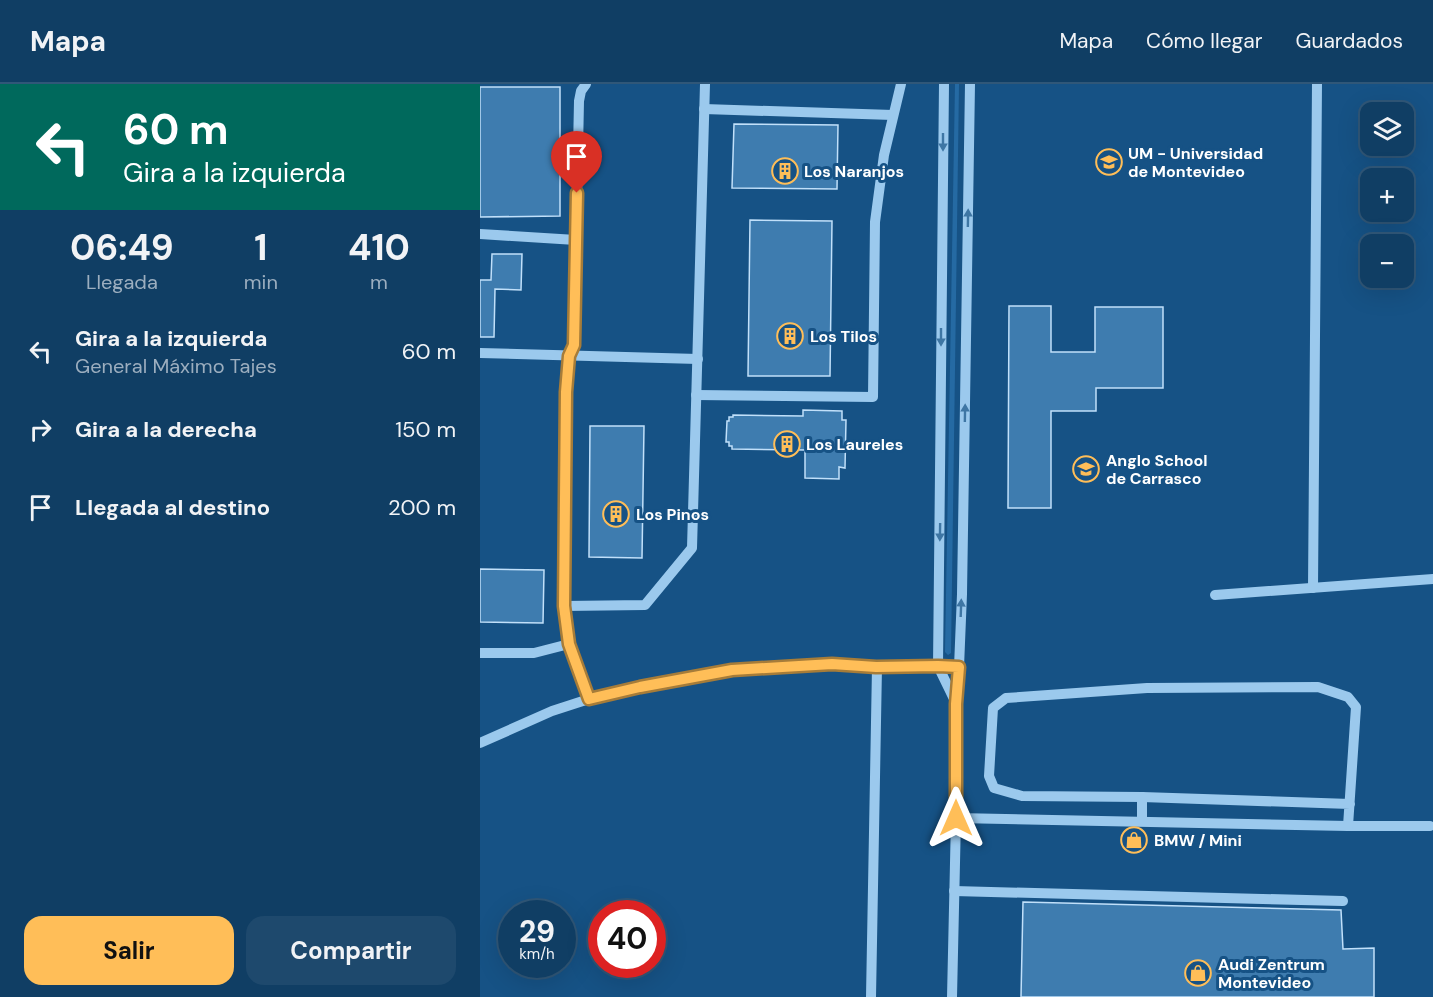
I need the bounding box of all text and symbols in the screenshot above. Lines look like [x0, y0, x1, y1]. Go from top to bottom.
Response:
text: Mapa [30, 23, 106, 60]
text: Mapa [1059, 27, 1113, 55]
text: Cómo llegar [1146, 27, 1263, 55]
text: Guardados [1296, 27, 1403, 55]
text: 60 m [123, 102, 229, 157]
map controls [1360, 102, 1414, 288]
button: layers [1360, 102, 1414, 156]
icon: left [24, 108, 102, 186]
pin [551, 131, 602, 193]
one-way arrow [938, 133, 948, 152]
icon: arrive [560, 140, 593, 173]
place label: UM - Universidad de Montevideo [1128, 143, 1263, 182]
school or university icon: UM - Universidad de Montevideo [1094, 147, 1124, 177]
text: Gira a la izquierda [123, 155, 346, 190]
building icon: Los Naranjos [770, 156, 800, 186]
place label: Los Naranjos [804, 161, 904, 182]
button: + [1360, 168, 1414, 222]
one-way arrow [963, 209, 973, 228]
text: 06:49 [70, 224, 174, 271]
text: 1 [254, 224, 267, 271]
text: 410 [348, 224, 410, 271]
button: − [1360, 234, 1414, 288]
text: Llegada [86, 269, 158, 295]
text: min [244, 269, 278, 295]
text: m [370, 269, 388, 295]
building icon: Los Tilos [775, 321, 805, 351]
text: Gira a la izquierda [75, 324, 267, 353]
place label: Los Tilos [810, 326, 877, 347]
one-way arrow [937, 328, 946, 347]
icon: left [24, 335, 57, 368]
text: 60 m [402, 337, 456, 366]
text: General Máximo Tajes [75, 353, 277, 379]
one-way arrow [960, 404, 970, 423]
icon: right [24, 413, 57, 446]
text: Gira a la derecha [75, 415, 257, 444]
text: 150 m [395, 415, 456, 444]
building icon: Los Laureles [772, 429, 802, 459]
place label: Los Laureles [806, 434, 903, 455]
place label: Anglo School de Carrasco [1106, 450, 1208, 489]
school or university icon: Anglo School de Carrasco [1071, 454, 1101, 484]
icon: arrive [24, 491, 57, 524]
text: Llegada al destino [75, 493, 270, 522]
text: 200 m [388, 493, 456, 522]
building icon: Los Pinos [601, 499, 631, 529]
place label: Los Pinos [636, 504, 709, 525]
one-way arrow [935, 523, 945, 542]
one-way arrow [957, 599, 966, 618]
position arrow [924, 786, 988, 850]
shop icon: BMW / Mini [1119, 825, 1149, 855]
place label: BMW / Mini [1154, 830, 1242, 851]
speed limit sign: 40 [588, 900, 666, 978]
text: 29 [519, 912, 555, 951]
button: Salir [24, 916, 234, 985]
button: Compartir [246, 916, 456, 985]
text: km/h [519, 944, 555, 964]
place label: Audi Zentrum Montevideo [1218, 954, 1325, 993]
shop icon: Audi Zentrum Montevideo [1183, 958, 1213, 988]

